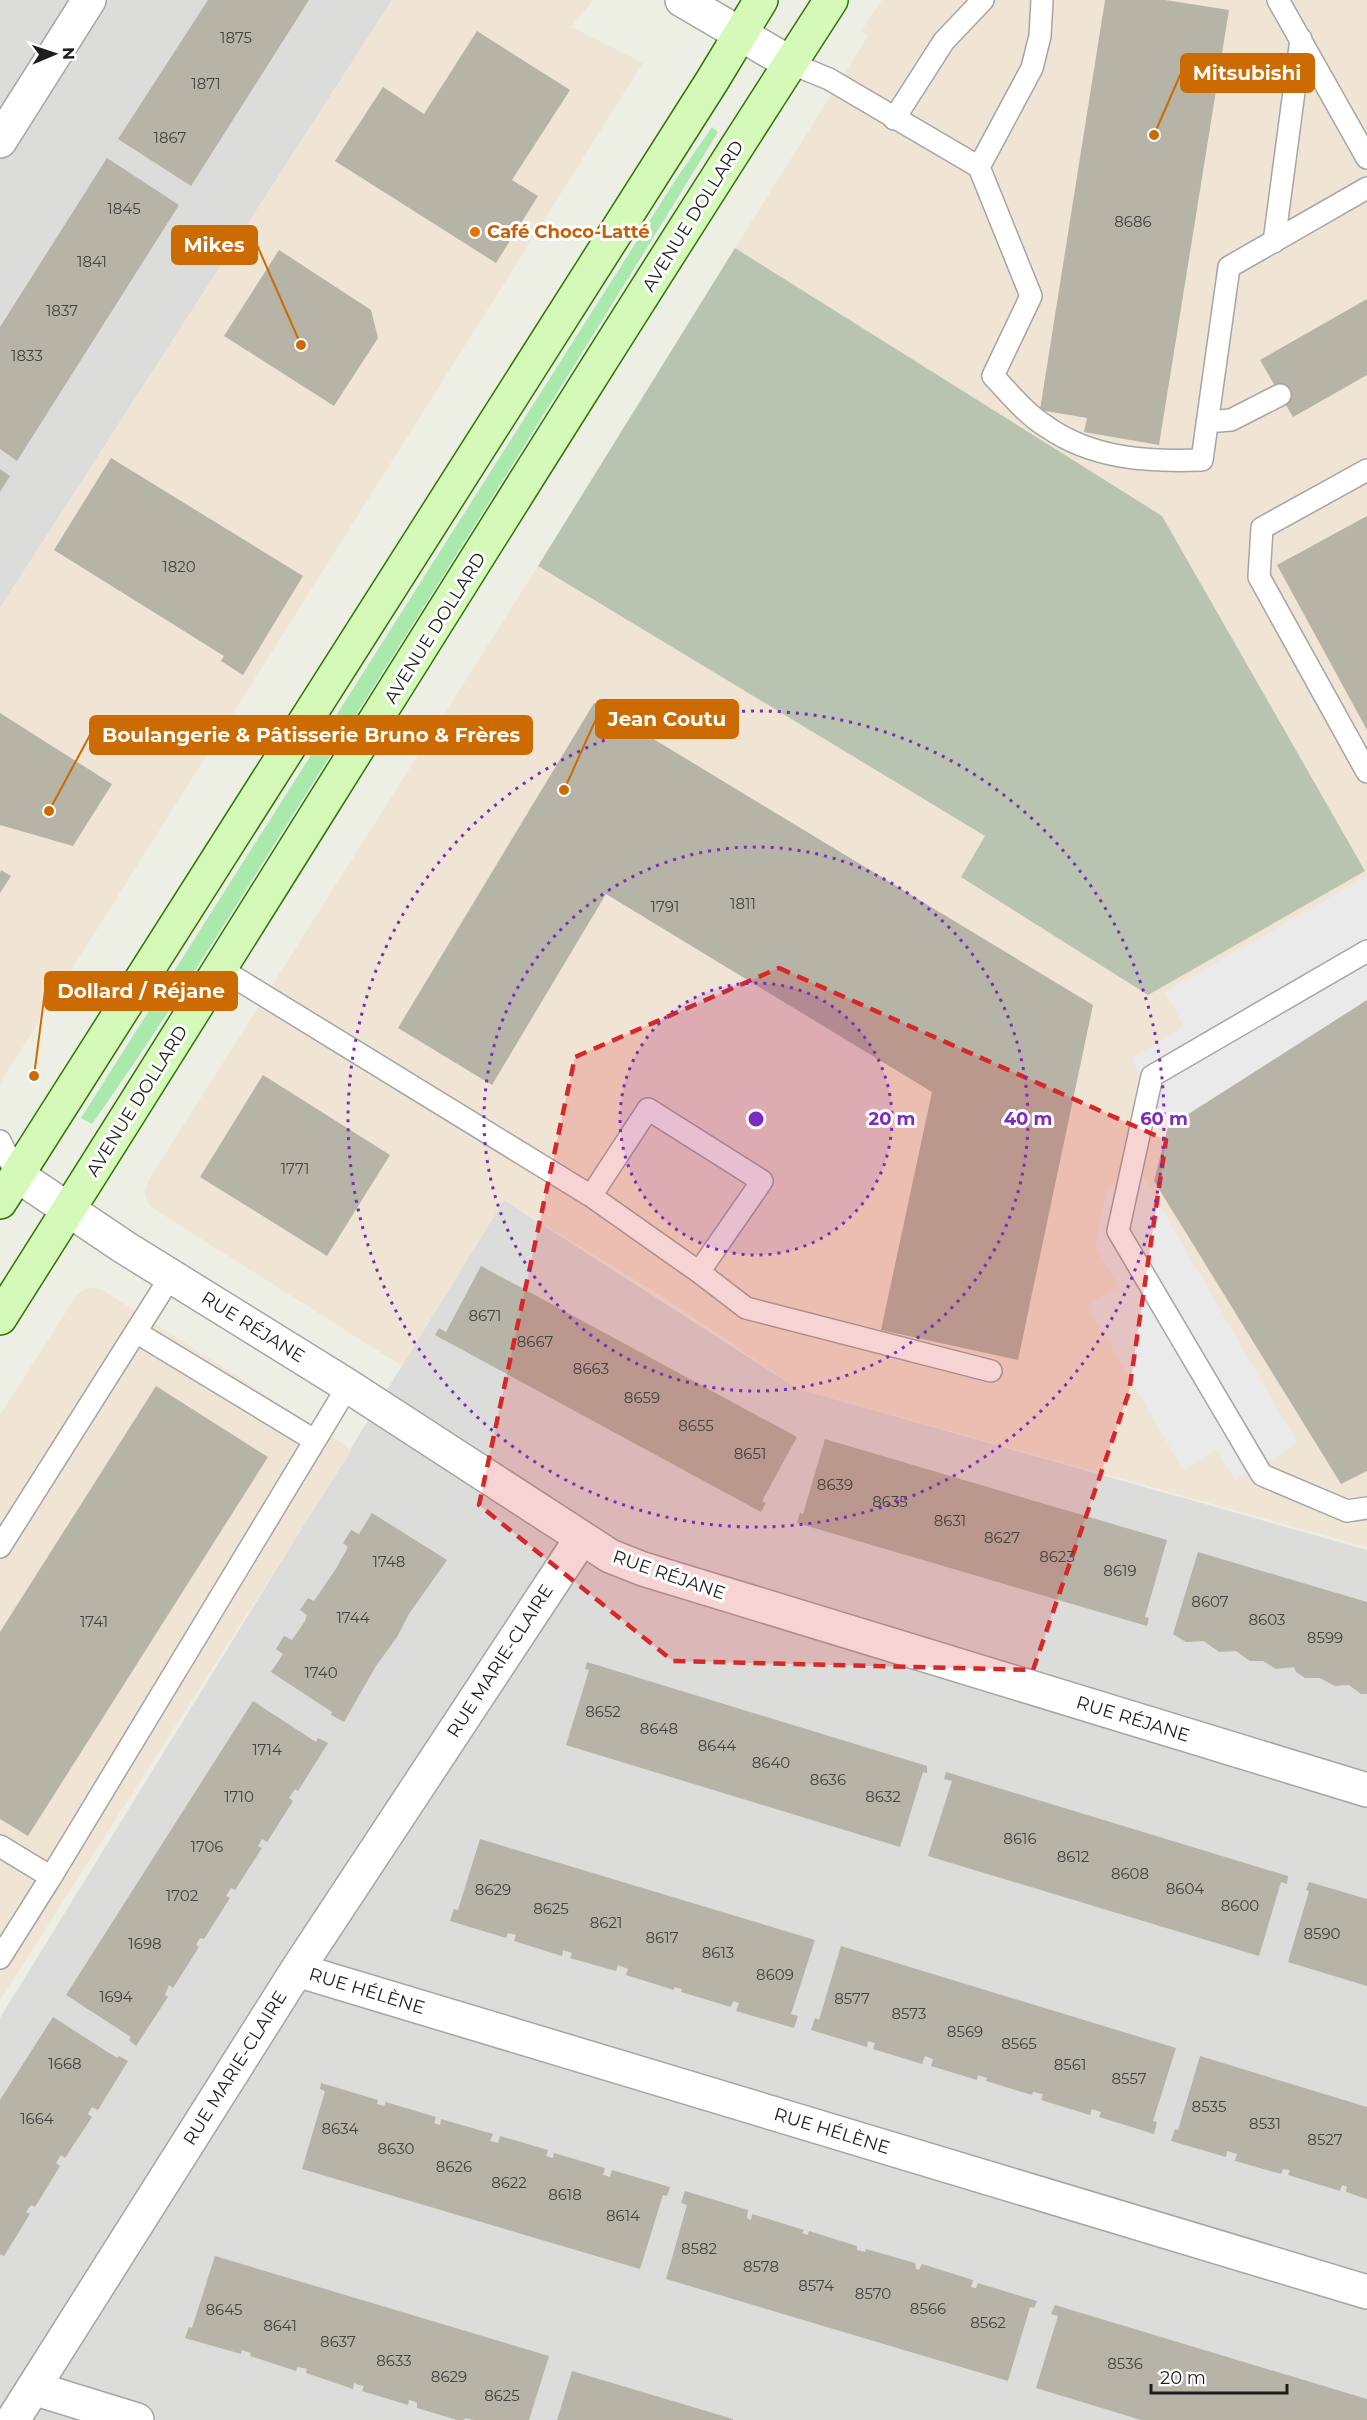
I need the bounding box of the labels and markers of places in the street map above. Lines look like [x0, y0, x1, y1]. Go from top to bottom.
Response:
callout: Mitsubishi [1181, 54, 1314, 92]
place label: Café Choco-Latté [487, 221, 650, 243]
marker: Café Choco-Latté [468, 225, 482, 239]
callout: Mikes [172, 226, 257, 264]
callout: Jean Coutu [596, 700, 738, 738]
callout: Boulangerie & Pâtisserie Bruno & Frères [90, 716, 532, 754]
callout: Dollard / Réjane [45, 972, 237, 1010]
centre of rings [746, 1109, 766, 1129]

